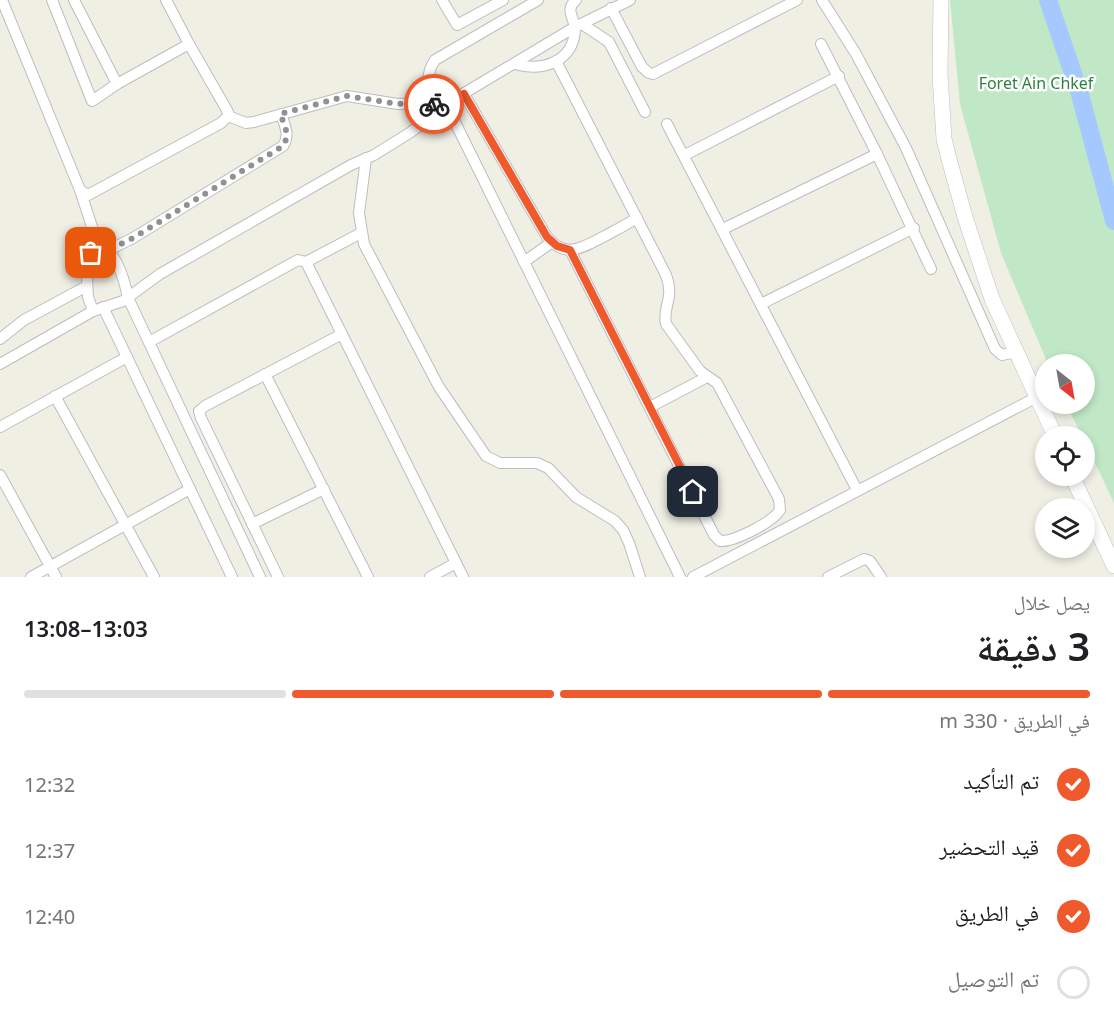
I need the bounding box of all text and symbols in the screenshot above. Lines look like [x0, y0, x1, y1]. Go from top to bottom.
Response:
park label: Foret Ain Chkef [979, 72, 1095, 94]
courier [404, 74, 464, 134]
icon: bike [418, 88, 451, 121]
pin [65, 227, 116, 278]
icon: bag [74, 236, 107, 269]
north arrow [1035, 354, 1095, 414]
map controls [1035, 354, 1095, 558]
button: locate [1035, 426, 1095, 486]
pin [667, 466, 718, 517]
icon: home [676, 475, 709, 508]
button: layers [1035, 498, 1095, 558]
text: يصل خلال [1014, 589, 1090, 616]
text: 13:03–13:08 [24, 613, 148, 643]
text: 3 دقيقة [977, 619, 1090, 672]
text: في الطريق · 330 m [939, 707, 1090, 734]
text: تم التأكيد [963, 765, 1039, 795]
icon: check [1057, 768, 1090, 801]
text: 12:32 [24, 771, 75, 798]
text: قيد التحضير [939, 831, 1039, 861]
icon: check [1057, 834, 1090, 867]
text: 12:37 [24, 837, 75, 864]
text: في الطريق [955, 897, 1039, 927]
icon: check [1057, 900, 1090, 933]
text: 12:40 [24, 903, 75, 930]
text: تم التوصيل [948, 963, 1039, 993]

